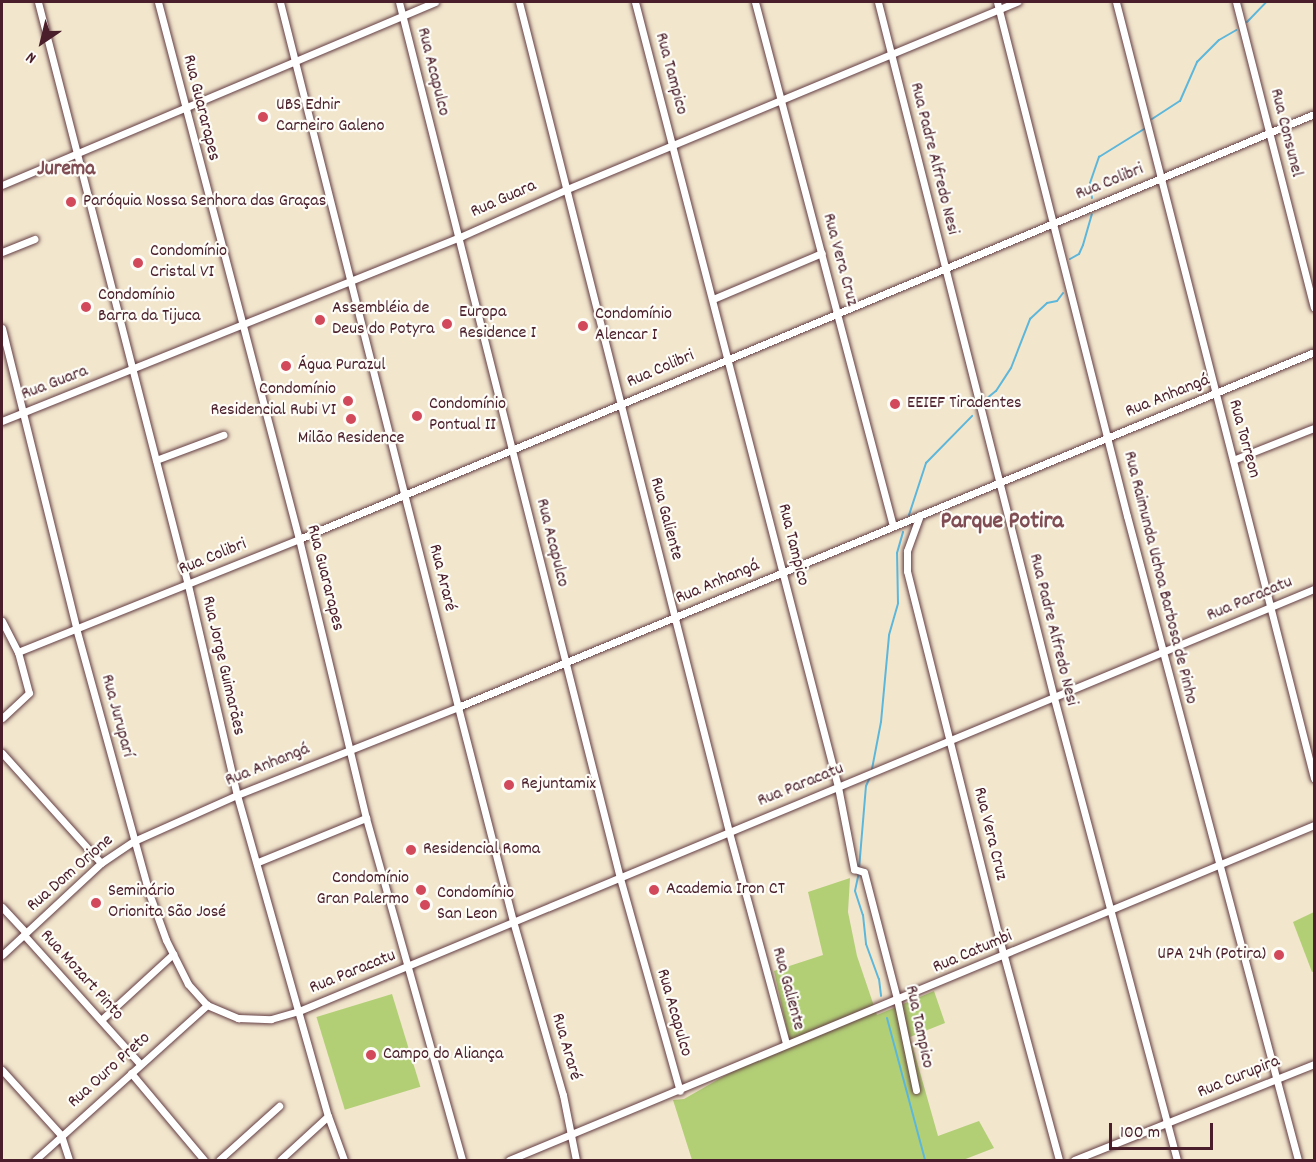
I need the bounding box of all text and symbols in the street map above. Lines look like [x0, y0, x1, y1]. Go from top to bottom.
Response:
north arrow [12, 12, 72, 72]
street label: Rua Acapulco [411, 26, 453, 118]
street label: Rua Tampico [649, 31, 691, 117]
text: N [22, 45, 41, 69]
street label: Rua Guararapes [176, 53, 224, 163]
street label: Rua Padre Alfredo Nesi [904, 81, 962, 237]
street label: Rua Consunel [1264, 87, 1306, 179]
place label: UBS Ednir Carneiro Galeno [276, 96, 384, 138]
marker: UBS Ednir Carneiro Galeno [254, 108, 272, 126]
district label: Jurema [37, 157, 95, 183]
street label: Rua Colibri [1073, 160, 1147, 206]
street label: Rua Guara [468, 176, 540, 224]
place label: Paróquia Nossa Senhora das Graças [83, 191, 326, 213]
marker: Paróquia Nossa Senhora das Graças [64, 195, 78, 209]
street label: Rua Vera Cruz [816, 211, 862, 309]
place label: Condomínio Cristal VI [150, 242, 227, 284]
marker: Condomínio Cristal VI [131, 256, 145, 270]
place label: Condomínio Barra da Tijuca [98, 286, 201, 328]
place label: Assembléia de Deus do Potyra [332, 299, 434, 342]
marker: Condomínio Barra da Tijuca [79, 300, 93, 314]
place label: Europa Residence I [459, 303, 536, 346]
place label: Condomínio Alencar I [595, 305, 672, 348]
marker: Assembléia de Deus do Potyra [313, 313, 327, 327]
marker: Europa Residence I [440, 317, 454, 331]
marker: Condomínio Alencar I [576, 319, 590, 333]
street label: Rua Colibri [624, 346, 698, 394]
place label: Água Purazul [298, 355, 385, 377]
marker: Água Purazul [279, 359, 293, 373]
street label: Rua Guara [19, 361, 91, 407]
street label: Rua Anhangá [1123, 370, 1213, 424]
place label: Condomínio Residencial Rubi VI [210, 380, 336, 422]
place label: EEIEF Tiradentes [907, 393, 1022, 415]
marker: Condomínio Residencial Rubi VI [341, 394, 355, 408]
place label: Condomínio Pontual II [429, 395, 506, 438]
marker: EEIEF Tiradentes [888, 397, 902, 411]
street label: Rua Torreon [1222, 397, 1264, 481]
marker: Condomínio Pontual II [410, 409, 424, 423]
marker: Milão Residence [344, 412, 358, 426]
place label: Milão Residence [298, 428, 404, 450]
street label: Rua Raimunda Uchoa Barbosa de Pinho [1117, 449, 1201, 707]
street label: Rua Galiente [644, 475, 686, 563]
street label: Rua Acapulco [530, 497, 572, 589]
street label: Rua Tampico [771, 502, 813, 588]
district label: Parque Potira [940, 509, 1064, 537]
street label: Rua Guararapes [300, 523, 348, 633]
street label: Rua Colibri [176, 535, 250, 581]
street label: Rua Araré [422, 542, 460, 614]
street label: Rua Padre Alfredo Nesi [1023, 552, 1081, 708]
street label: Rua Anhangá [673, 556, 763, 610]
street label: Rua Paracatu [1204, 572, 1296, 628]
street label: Rua Jorge Guimarães [195, 594, 249, 738]
street label: Rua Juruparí [95, 672, 137, 760]
street label: Rua Anhangá [223, 739, 313, 793]
street label: Rua Paracatu [755, 759, 847, 813]
place label: Rejuntamix [521, 774, 596, 796]
marker: Rejuntamix [502, 778, 516, 792]
street label: Rua Vera Cruz [967, 785, 1011, 883]
street label: Rua Dom Orione [23, 831, 119, 917]
place label: Residencial Roma [423, 839, 540, 861]
marker: Residencial Roma [404, 843, 418, 857]
place label: Condomínio Gran Palermo [316, 869, 409, 912]
place label: Academia Iron CT [666, 879, 785, 901]
place label: Seminário Orionita São José [108, 882, 226, 924]
marker: Condomínio Gran Palermo [414, 883, 428, 897]
marker: Academia Iron CT [647, 883, 661, 897]
place label: Condomínio San Leon [437, 884, 514, 926]
marker: Seminário Orionita São José [89, 896, 103, 910]
marker: Condomínio San Leon [418, 898, 432, 912]
street label: Rua Mozart Pinto [35, 926, 127, 1026]
street label: Rua Catumbi [930, 927, 1016, 979]
place label: UPA 24h (Potira) [1157, 944, 1266, 966]
street label: Rua Galiente [766, 945, 808, 1033]
street label: Rua Paracatu [307, 946, 399, 1000]
marker: UPA 24h (Potira) [1270, 946, 1288, 964]
street label: Rua Acapulco [650, 967, 696, 1059]
street label: Rua Tampico [899, 984, 937, 1070]
street label: Rua Araré [545, 1011, 585, 1083]
street label: Rua Ouro Preto [64, 1028, 156, 1114]
place label: Campo do Aliança [383, 1044, 504, 1066]
marker: Campo do Aliança [364, 1048, 378, 1062]
street label: Rua Curupira [1195, 1052, 1283, 1104]
scale bar [1112, 1111, 1216, 1149]
text: 100 m [1120, 1121, 1160, 1146]

